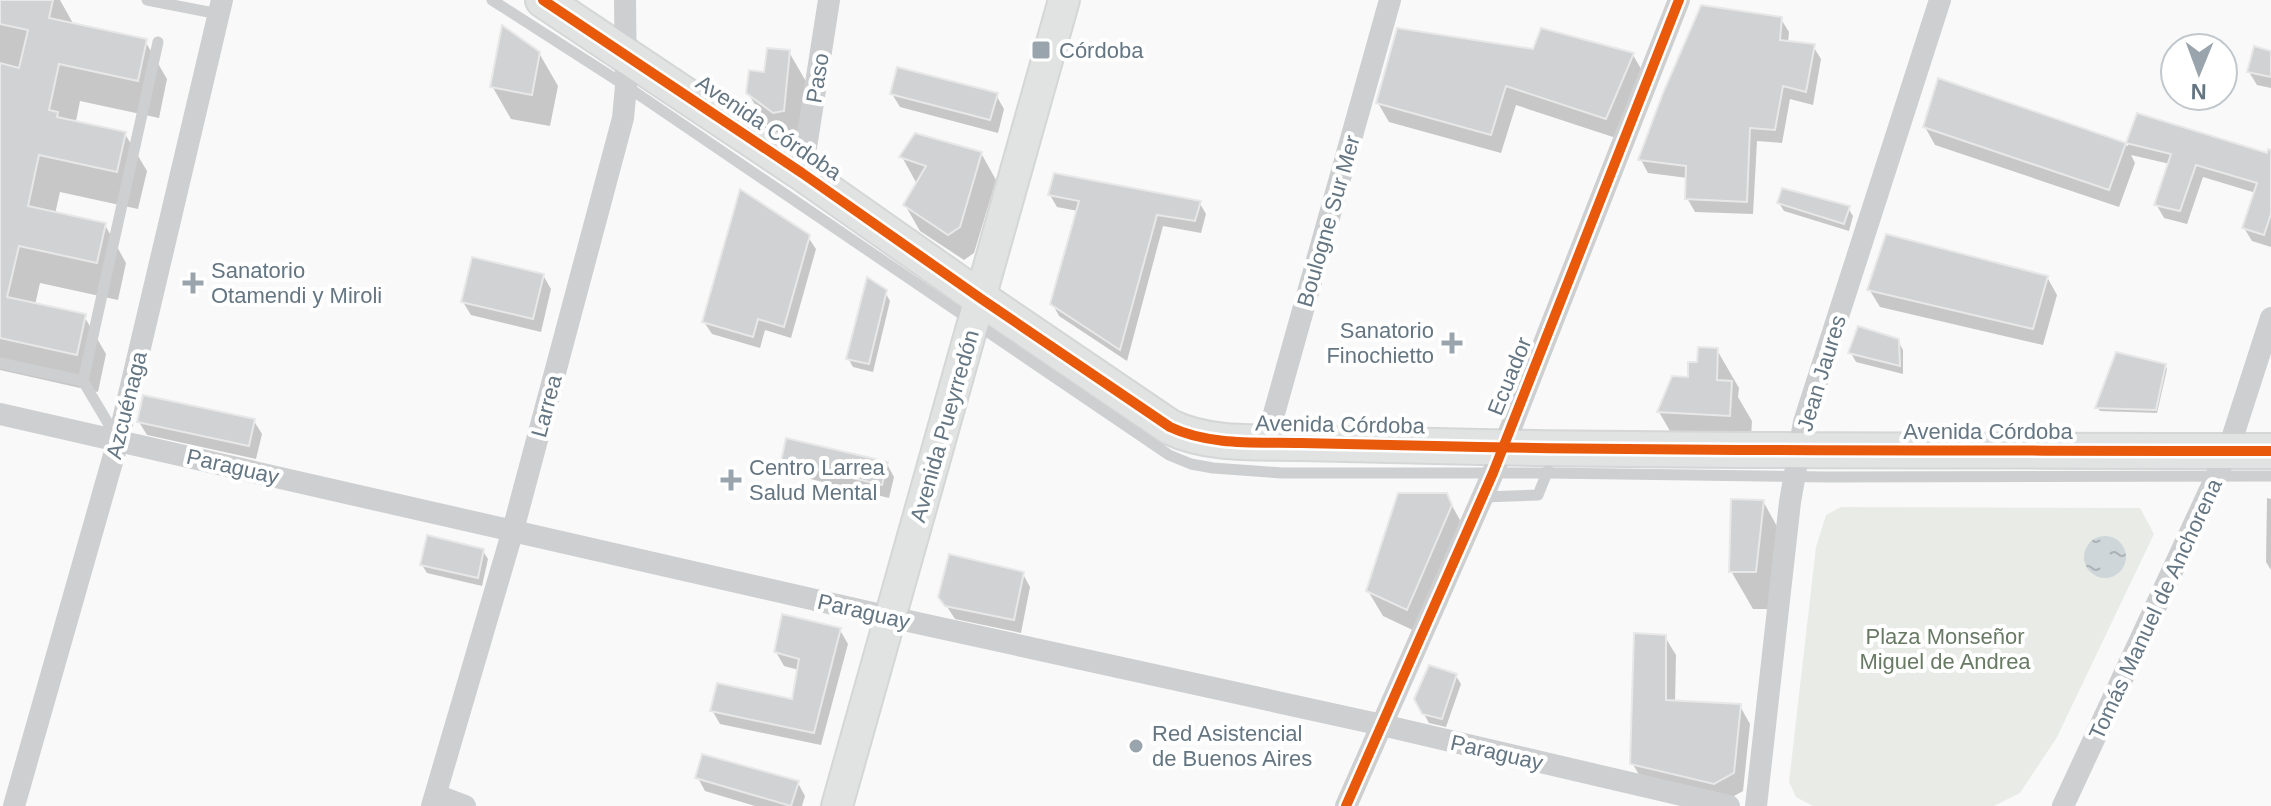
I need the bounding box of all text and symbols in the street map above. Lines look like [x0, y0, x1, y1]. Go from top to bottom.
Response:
north arrow [2159, 32, 2239, 112]
place label: Córdoba [1059, 38, 1144, 63]
marker: Córdoba [1030, 39, 1052, 61]
street label: Paso [801, 51, 834, 105]
street label: Avenida Córdoba [691, 70, 847, 186]
text: N [2190, 79, 2207, 104]
street label: Boulogne Sur Mer [1292, 132, 1365, 310]
place label: Sanatorio Otamendi y Miroli [211, 258, 382, 308]
marker: Sanatorio Otamendi y Miroli [182, 272, 204, 294]
street label: Jean Jaures [1792, 312, 1851, 434]
place label: Sanatorio Finochietto [1326, 318, 1434, 368]
street label: Avenida Pueyrredón [905, 327, 984, 525]
marker: Sanatorio Finochietto [1441, 332, 1463, 354]
street label: Ecuador [1483, 334, 1536, 419]
street label: Azcuénaga [101, 348, 152, 462]
street label: Larrea [526, 371, 567, 440]
street label: Avenida Córdoba [1255, 411, 1426, 438]
street label: Avenida Córdoba [1903, 419, 2074, 444]
street label: Paraguay [184, 444, 282, 489]
place label: Centro Larrea Salud Mental [749, 455, 886, 505]
marker: Centro Larrea Salud Mental [720, 469, 742, 491]
street label: Tomás Manuel de Anchorena [2084, 474, 2227, 744]
street label: Paraguay [815, 589, 913, 634]
park label: Plaza Monseñor Miguel de Andrea [1859, 624, 2031, 674]
place label: Red Asistencial de Buenos Aires [1152, 721, 1312, 771]
street label: Paraguay [1448, 730, 1546, 775]
marker: Red Asistencial de Buenos Aires [1127, 737, 1145, 755]

